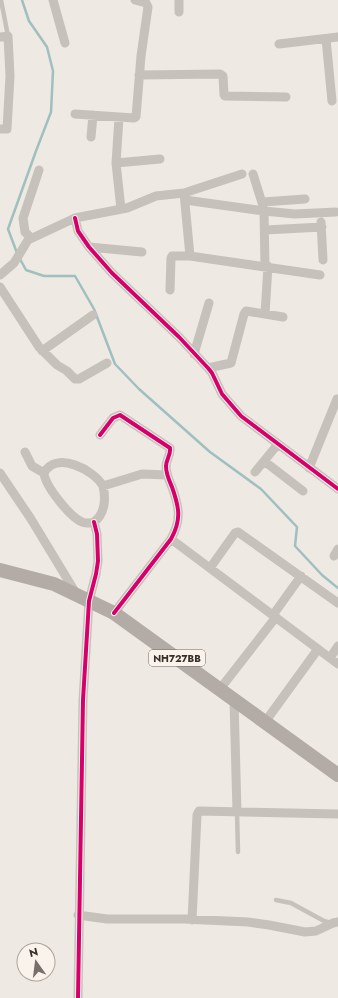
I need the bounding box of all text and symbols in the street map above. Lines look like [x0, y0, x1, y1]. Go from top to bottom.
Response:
road number: NH727BB [149, 650, 205, 666]
north arrow [16, 942, 56, 982]
text: N [27, 943, 40, 961]

